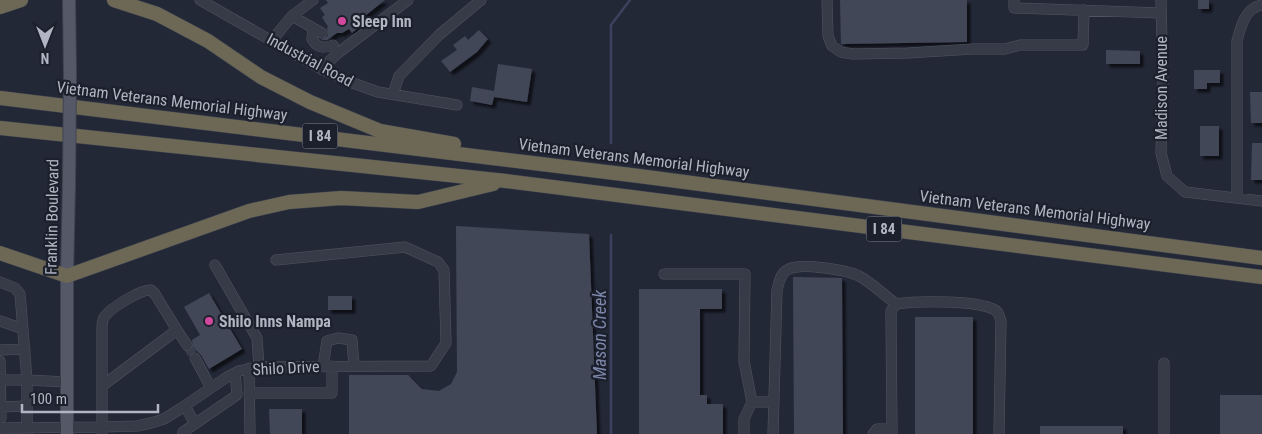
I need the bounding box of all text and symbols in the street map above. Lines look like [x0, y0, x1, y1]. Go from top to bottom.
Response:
place label: Sleep Inn [352, 12, 412, 31]
marker: Sleep Inn [336, 15, 348, 27]
north arrow [20, 20, 70, 70]
street label: Industrial Road [264, 29, 356, 91]
street label: Madison Avenue [1152, 36, 1171, 140]
text: N [41, 50, 49, 66]
street label: Vietnam Veterans Memorial Highway [56, 77, 289, 125]
road number: I 84 [302, 124, 338, 148]
street label: Vietnam Veterans Memorial Highway [518, 134, 751, 182]
street label: Franklin Boulevard [41, 159, 63, 275]
street label: Vietnam Veterans Memorial Highway [919, 186, 1152, 234]
road number: I 84 [866, 216, 902, 242]
water label: Mason Creek [589, 289, 610, 380]
place label: Shilo Inns Nampa [219, 312, 331, 331]
marker: Shilo Inns Nampa [203, 315, 215, 327]
street label: Shilo Drive [252, 357, 320, 379]
scale bar [22, 382, 159, 414]
text: 100 m [30, 390, 67, 408]

